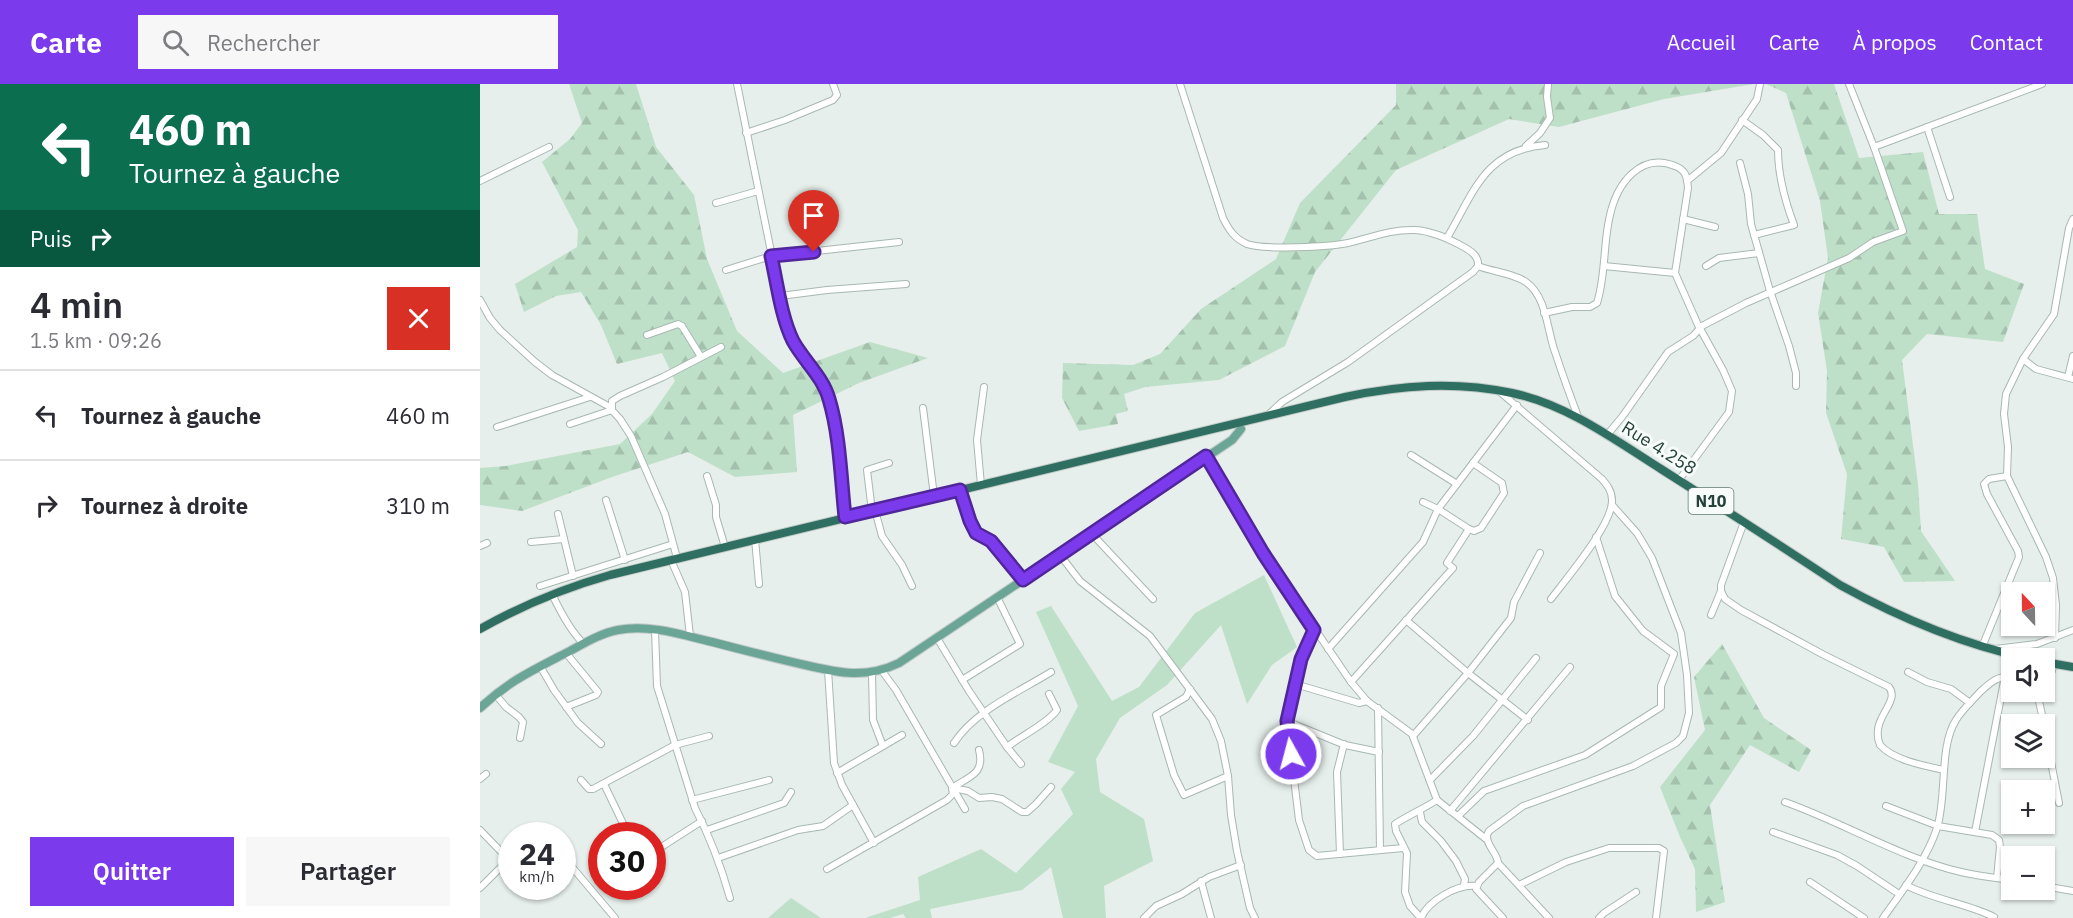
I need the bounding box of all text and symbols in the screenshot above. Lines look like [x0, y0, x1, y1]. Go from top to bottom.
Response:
search box [138, 15, 558, 69]
text: Carte [30, 24, 102, 61]
icon: search [159, 26, 192, 59]
text: Rechercher [207, 28, 320, 57]
text: Accueil [1667, 28, 1736, 56]
text: Carte [1769, 28, 1820, 56]
text: À propos [1853, 28, 1937, 56]
text: Contact [1970, 28, 2043, 56]
text: 460 m [129, 102, 252, 157]
icon: left [30, 108, 108, 186]
text: Tournez à gauche [129, 155, 340, 190]
pin [788, 190, 839, 252]
icon: arrive [797, 199, 830, 232]
icon: right [84, 222, 117, 255]
text: Puis [30, 224, 72, 253]
text: 4 min [30, 281, 123, 328]
button: close [387, 287, 450, 350]
text: 1.5 km · 09:26 [30, 327, 162, 354]
icon: left [30, 399, 63, 432]
text: Tournez à gauche [81, 401, 261, 430]
text: 460 m [386, 401, 450, 430]
street label: Rue 4.258 [1618, 416, 1701, 480]
road number: N10 [1688, 488, 1734, 514]
icon: right [30, 489, 63, 522]
text: Tournez à droite [81, 491, 248, 520]
text: 310 m [386, 491, 450, 520]
north arrow [2001, 582, 2055, 636]
map controls [2001, 582, 2055, 900]
button: sound [2001, 648, 2055, 702]
button: layers [2001, 714, 2055, 768]
position arrow [1259, 722, 1323, 786]
button: + [2001, 780, 2055, 834]
speed limit sign: 30 [588, 822, 666, 900]
text: 24 [519, 834, 555, 873]
button: Quitter [30, 837, 234, 906]
button: Partager [246, 837, 450, 906]
button: − [2001, 846, 2055, 900]
text: km/h [519, 867, 555, 886]

